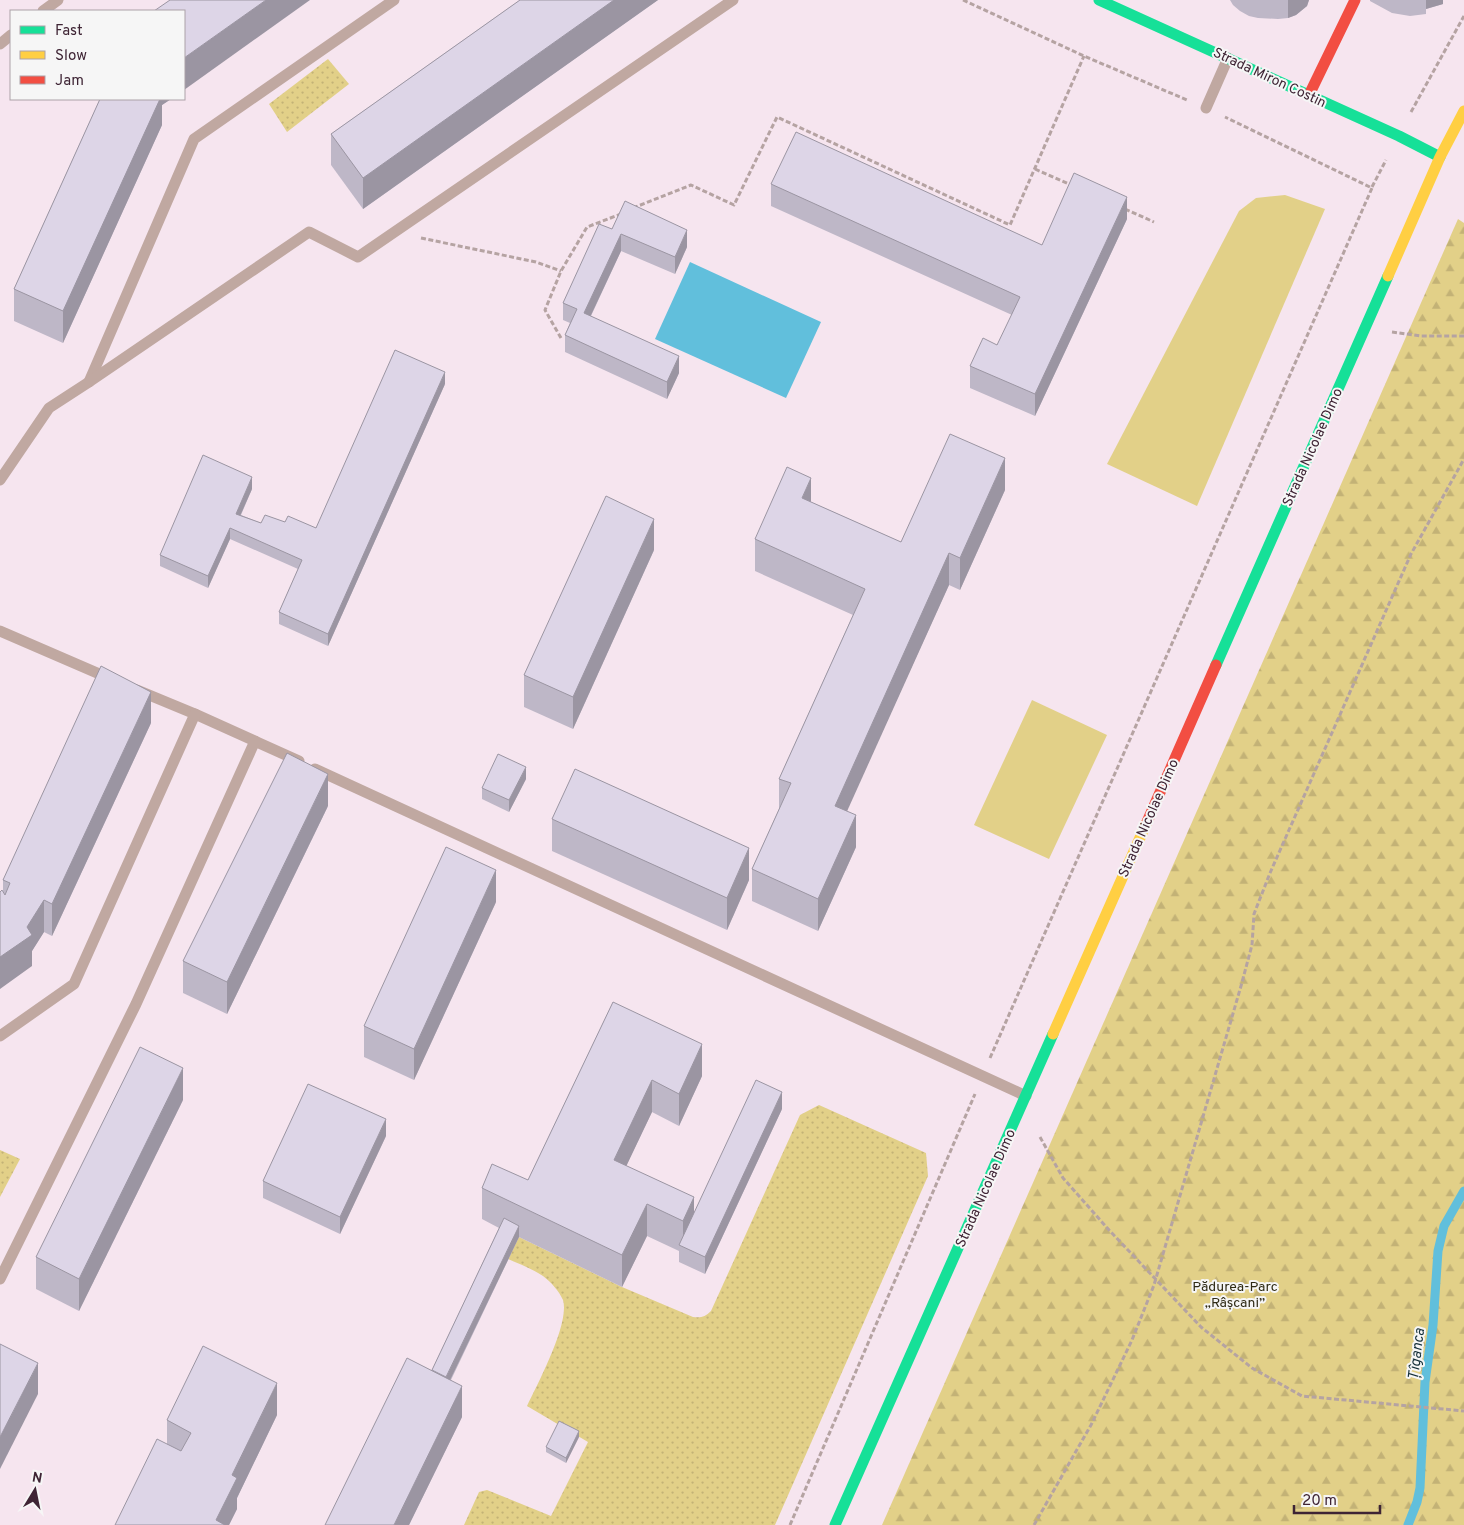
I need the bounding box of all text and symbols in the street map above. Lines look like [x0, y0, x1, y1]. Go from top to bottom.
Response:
legend [10, 10, 185, 100]
text: Fast [55, 22, 83, 41]
street label: Strada Miron Costin [1210, 45, 1329, 112]
text: Slow [55, 47, 87, 66]
text: Jam [55, 72, 84, 91]
street label: Strada Nicolae Dimo [1280, 386, 1347, 509]
street label: Strada Nicolae Dimo [1116, 757, 1183, 880]
street label: Strada Nicolae Dimo [953, 1127, 1020, 1250]
park label: Pădurea-Parc „Râșcani” [1192, 1279, 1278, 1312]
water label: Țîganca [1405, 1327, 1430, 1381]
north arrow [10, 1465, 60, 1515]
text: N [31, 1469, 43, 1488]
scale bar [1294, 1482, 1380, 1514]
text: 20 m [1302, 1492, 1337, 1511]

